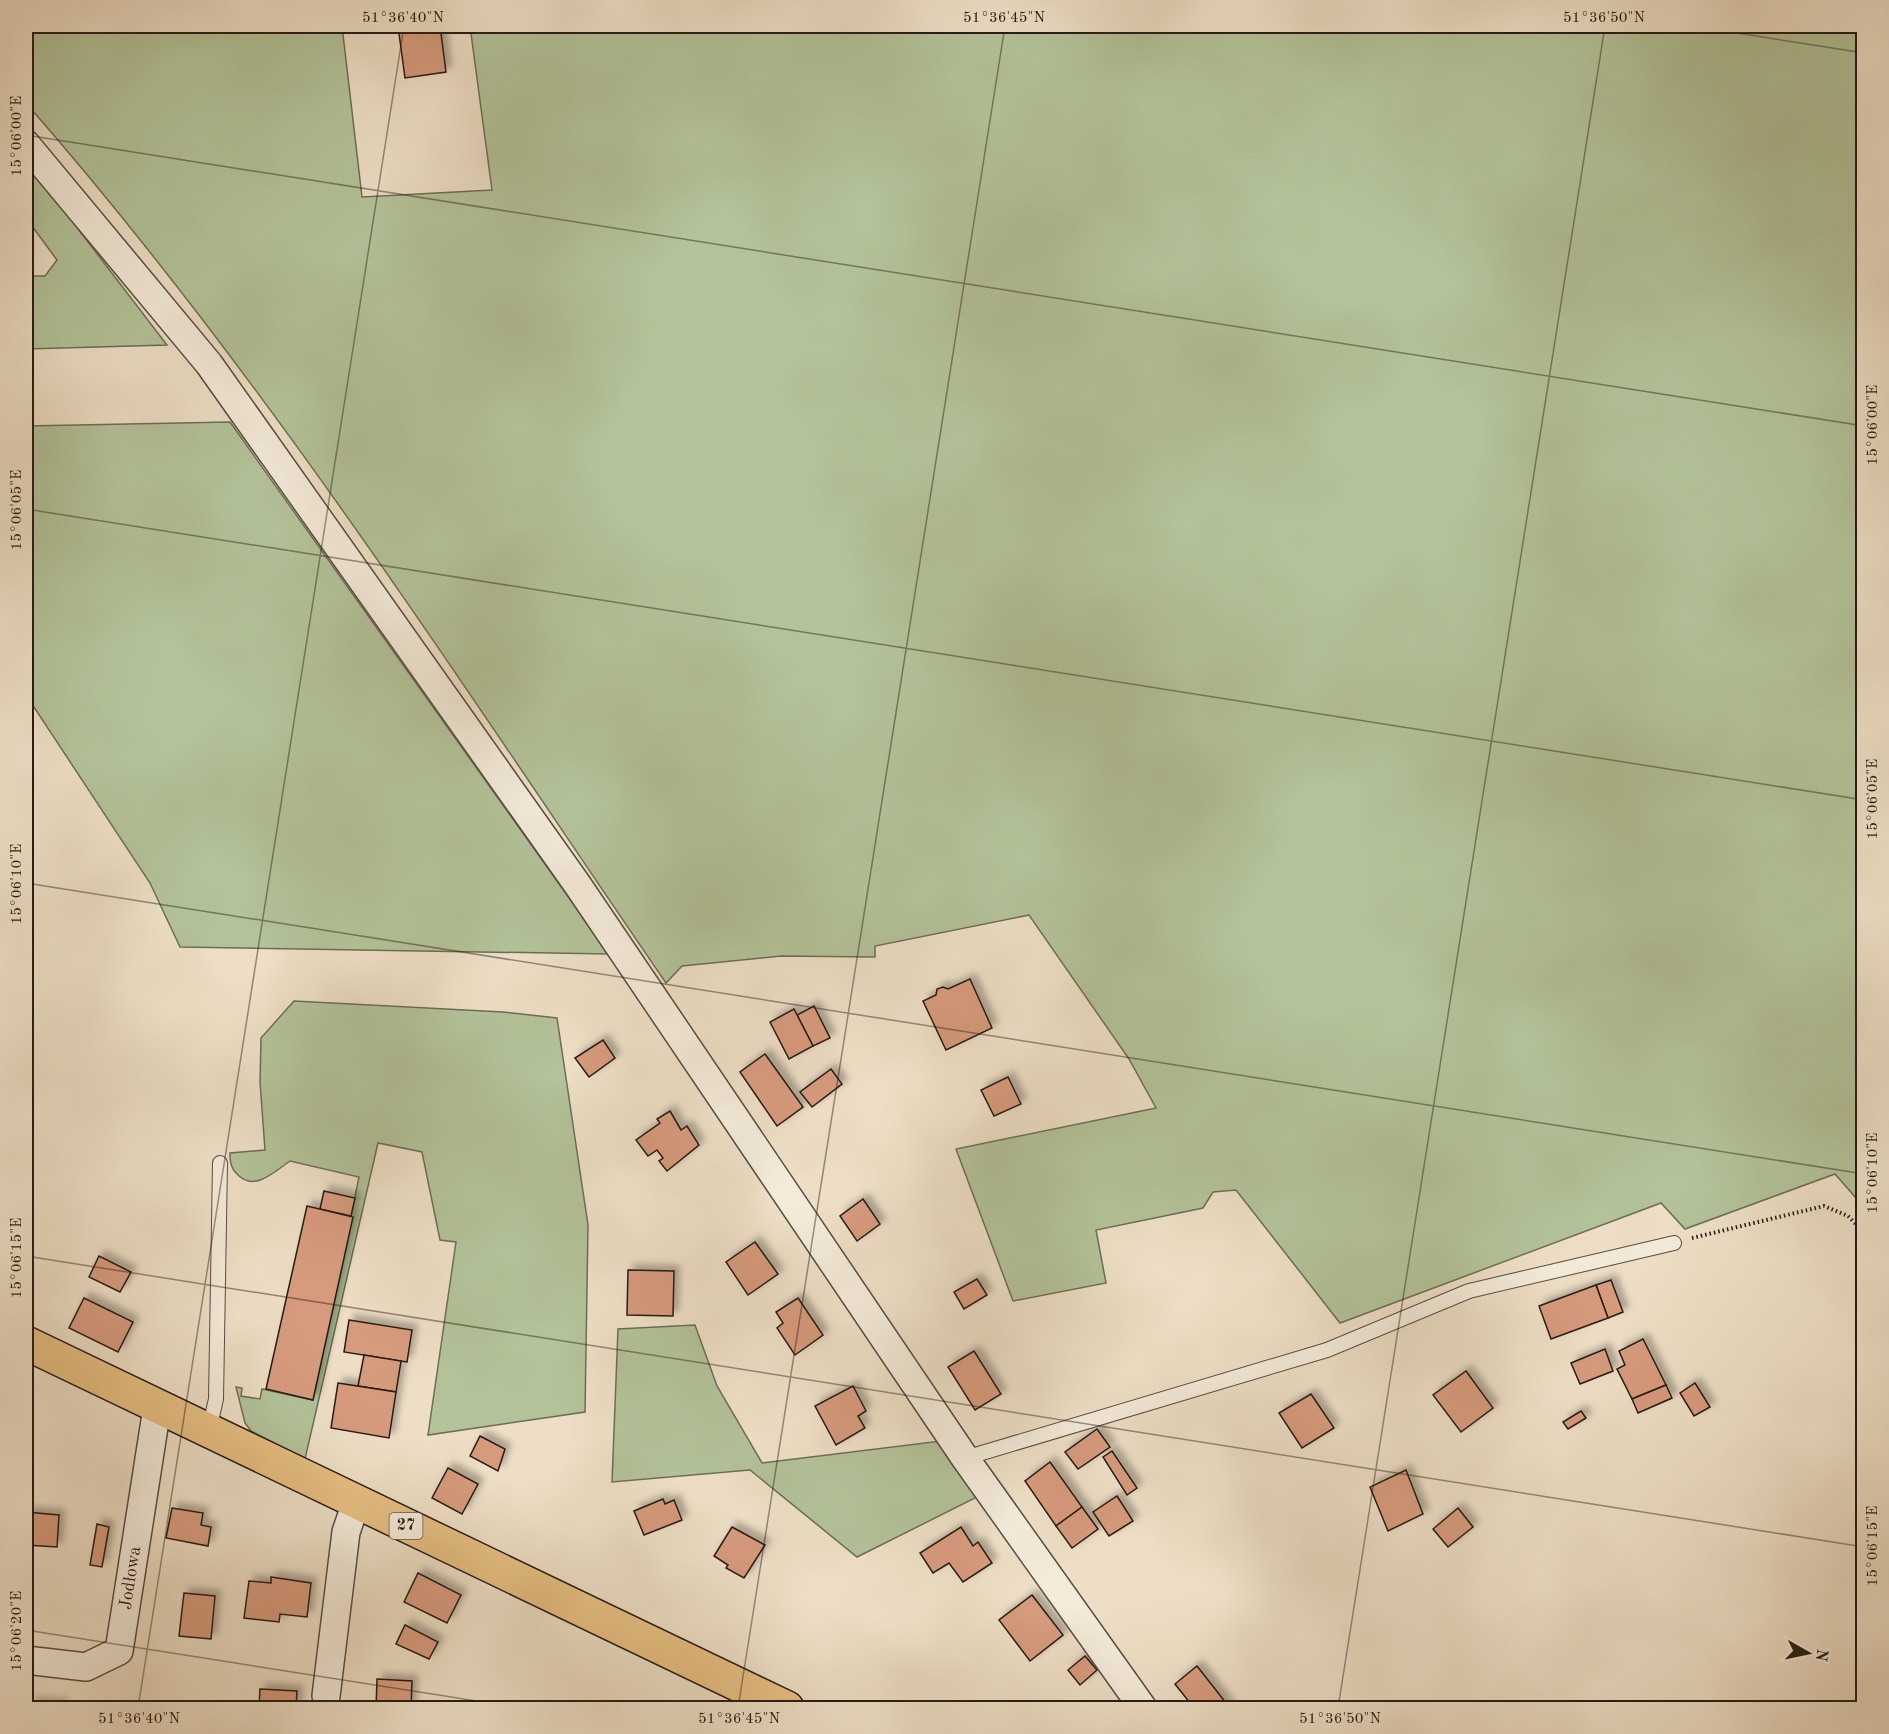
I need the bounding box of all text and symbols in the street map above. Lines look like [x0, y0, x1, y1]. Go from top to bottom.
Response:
text: 51°36'40"N [362, 11, 444, 26]
text: 51°36'45"N [963, 11, 1045, 26]
text: 51°36'50"N [1563, 11, 1645, 26]
text: 15°06'00"E [10, 96, 25, 176]
text: 15°06'00"E [1866, 385, 1881, 465]
text: 15°06'05"E [10, 470, 25, 550]
text: 15°06'05"E [1866, 759, 1881, 839]
text: 15°06'10"E [10, 844, 25, 924]
text: 15°06'10"E [1866, 1133, 1881, 1213]
text: 15°06'15"E [10, 1218, 25, 1298]
text: 15°06'15"E [1866, 1506, 1881, 1586]
road number: 27 [390, 1513, 422, 1539]
street label: Jodłowa [117, 1545, 144, 1611]
text: 15°06'20"E [10, 1591, 25, 1671]
north arrow [1778, 1623, 1838, 1683]
text: N [1812, 1648, 1830, 1663]
text: 51°36'40"N [98, 1712, 180, 1727]
text: 51°36'45"N [698, 1712, 780, 1727]
text: 51°36'50"N [1299, 1712, 1381, 1727]

